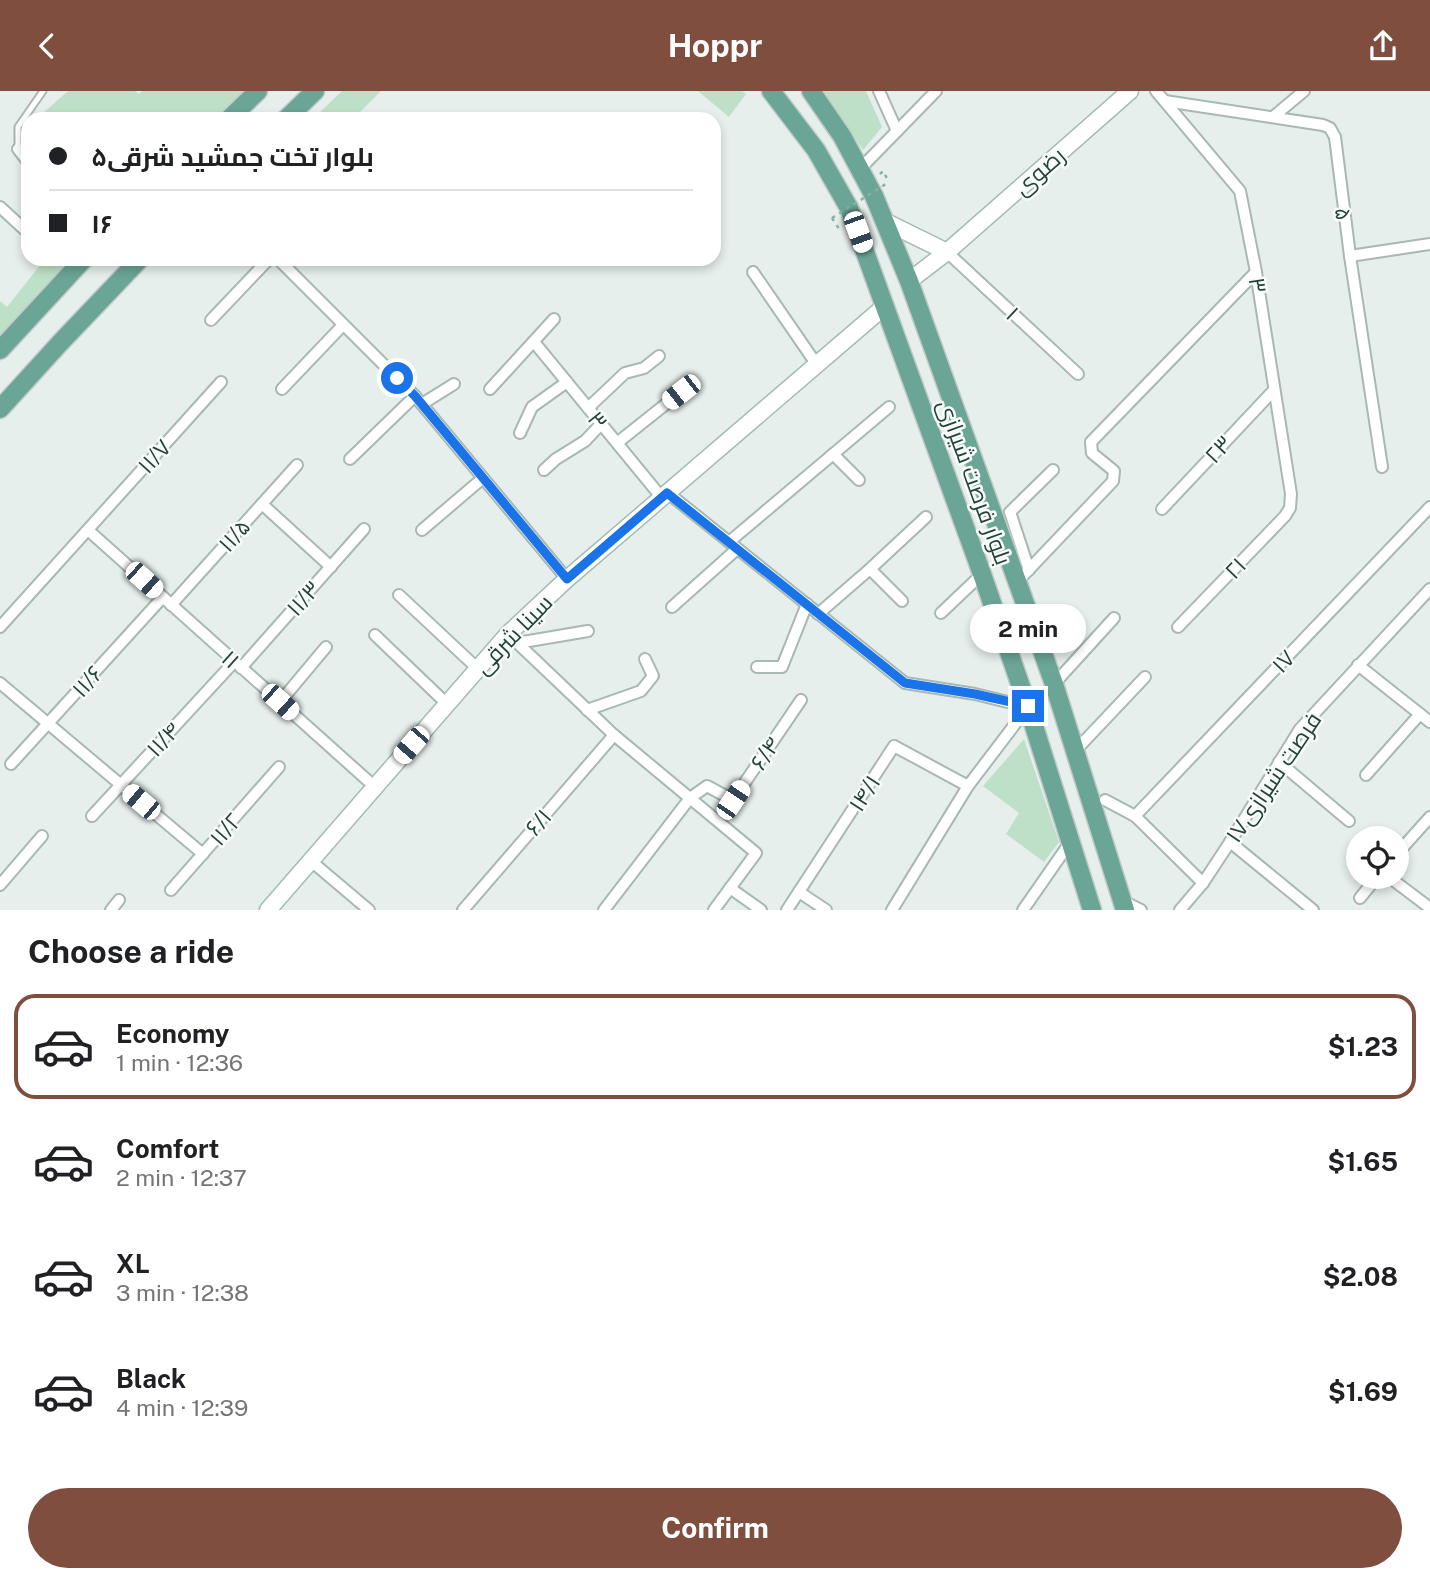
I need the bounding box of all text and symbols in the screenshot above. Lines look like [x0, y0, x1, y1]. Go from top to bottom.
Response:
icon: back [28, 27, 66, 65]
text: Hoppr [668, 27, 762, 64]
icon: share [1364, 27, 1402, 65]
text: بلوار تخت جمشید شرقی۵ [91, 141, 374, 172]
street label: رضوی [1008, 142, 1071, 201]
street label: ۵ [1330, 206, 1358, 222]
text: ۱۶ [91, 208, 113, 239]
car [841, 209, 876, 255]
street label: ۳ [1243, 275, 1273, 295]
street label: ۱ [1001, 301, 1025, 325]
route start [381, 362, 413, 394]
car [658, 371, 705, 413]
street label: بلوار فرصت شیرازی [932, 396, 1017, 569]
street label: ۳ [583, 405, 613, 435]
street label: ۲۳ [1199, 430, 1237, 468]
street label: ۱۱/۷ [132, 433, 176, 479]
street label: ۱۱/۵ [212, 513, 256, 557]
street label: ۲۱ [1219, 552, 1251, 584]
car [122, 558, 167, 602]
street label: ۱۱/۳ [280, 575, 326, 621]
street label: سینا شرقی [468, 589, 558, 680]
callout: 2 min [970, 605, 1086, 653]
text: 2 min [998, 615, 1058, 642]
street label: ۱۱ [217, 644, 245, 674]
street label: ۱۷ [1266, 644, 1300, 678]
street label: ۱۱/۶ [66, 660, 108, 702]
car [258, 680, 303, 724]
route end [1012, 690, 1044, 722]
street label: ۱۷فرصت شیرازی [1220, 707, 1327, 848]
street label: ۱۱/۴ [140, 716, 186, 762]
car [390, 722, 433, 768]
street label: ۶/۴ [744, 731, 786, 775]
street label: ۱۴/۱ [842, 770, 886, 816]
car [713, 777, 754, 823]
car [119, 780, 164, 824]
street label: ۶/۱ [519, 803, 557, 841]
street label: ۱۱/۲ [204, 807, 246, 851]
map controls [1346, 826, 1409, 889]
button: locate [1346, 826, 1409, 889]
text: Choose a ride [28, 933, 234, 970]
icon: car [32, 1015, 95, 1078]
text: Economy [116, 1018, 229, 1049]
text: $1.23 [1328, 1031, 1398, 1062]
text: 1 min · 12:36 [116, 1049, 243, 1076]
icon: car [32, 1130, 95, 1193]
text: Comfort [116, 1133, 219, 1164]
text: $1.65 [1327, 1146, 1398, 1177]
text: 2 min · 12:37 [116, 1164, 247, 1191]
icon: car [32, 1245, 95, 1308]
text: XL [116, 1248, 150, 1279]
text: $2.08 [1323, 1261, 1398, 1292]
text: 3 min · 12:38 [116, 1279, 249, 1306]
icon: car [32, 1360, 95, 1423]
text: Black [116, 1363, 186, 1394]
text: $1.69 [1328, 1376, 1398, 1407]
text: 4 min · 12:39 [116, 1394, 248, 1421]
button: Confirm [28, 1488, 1402, 1568]

